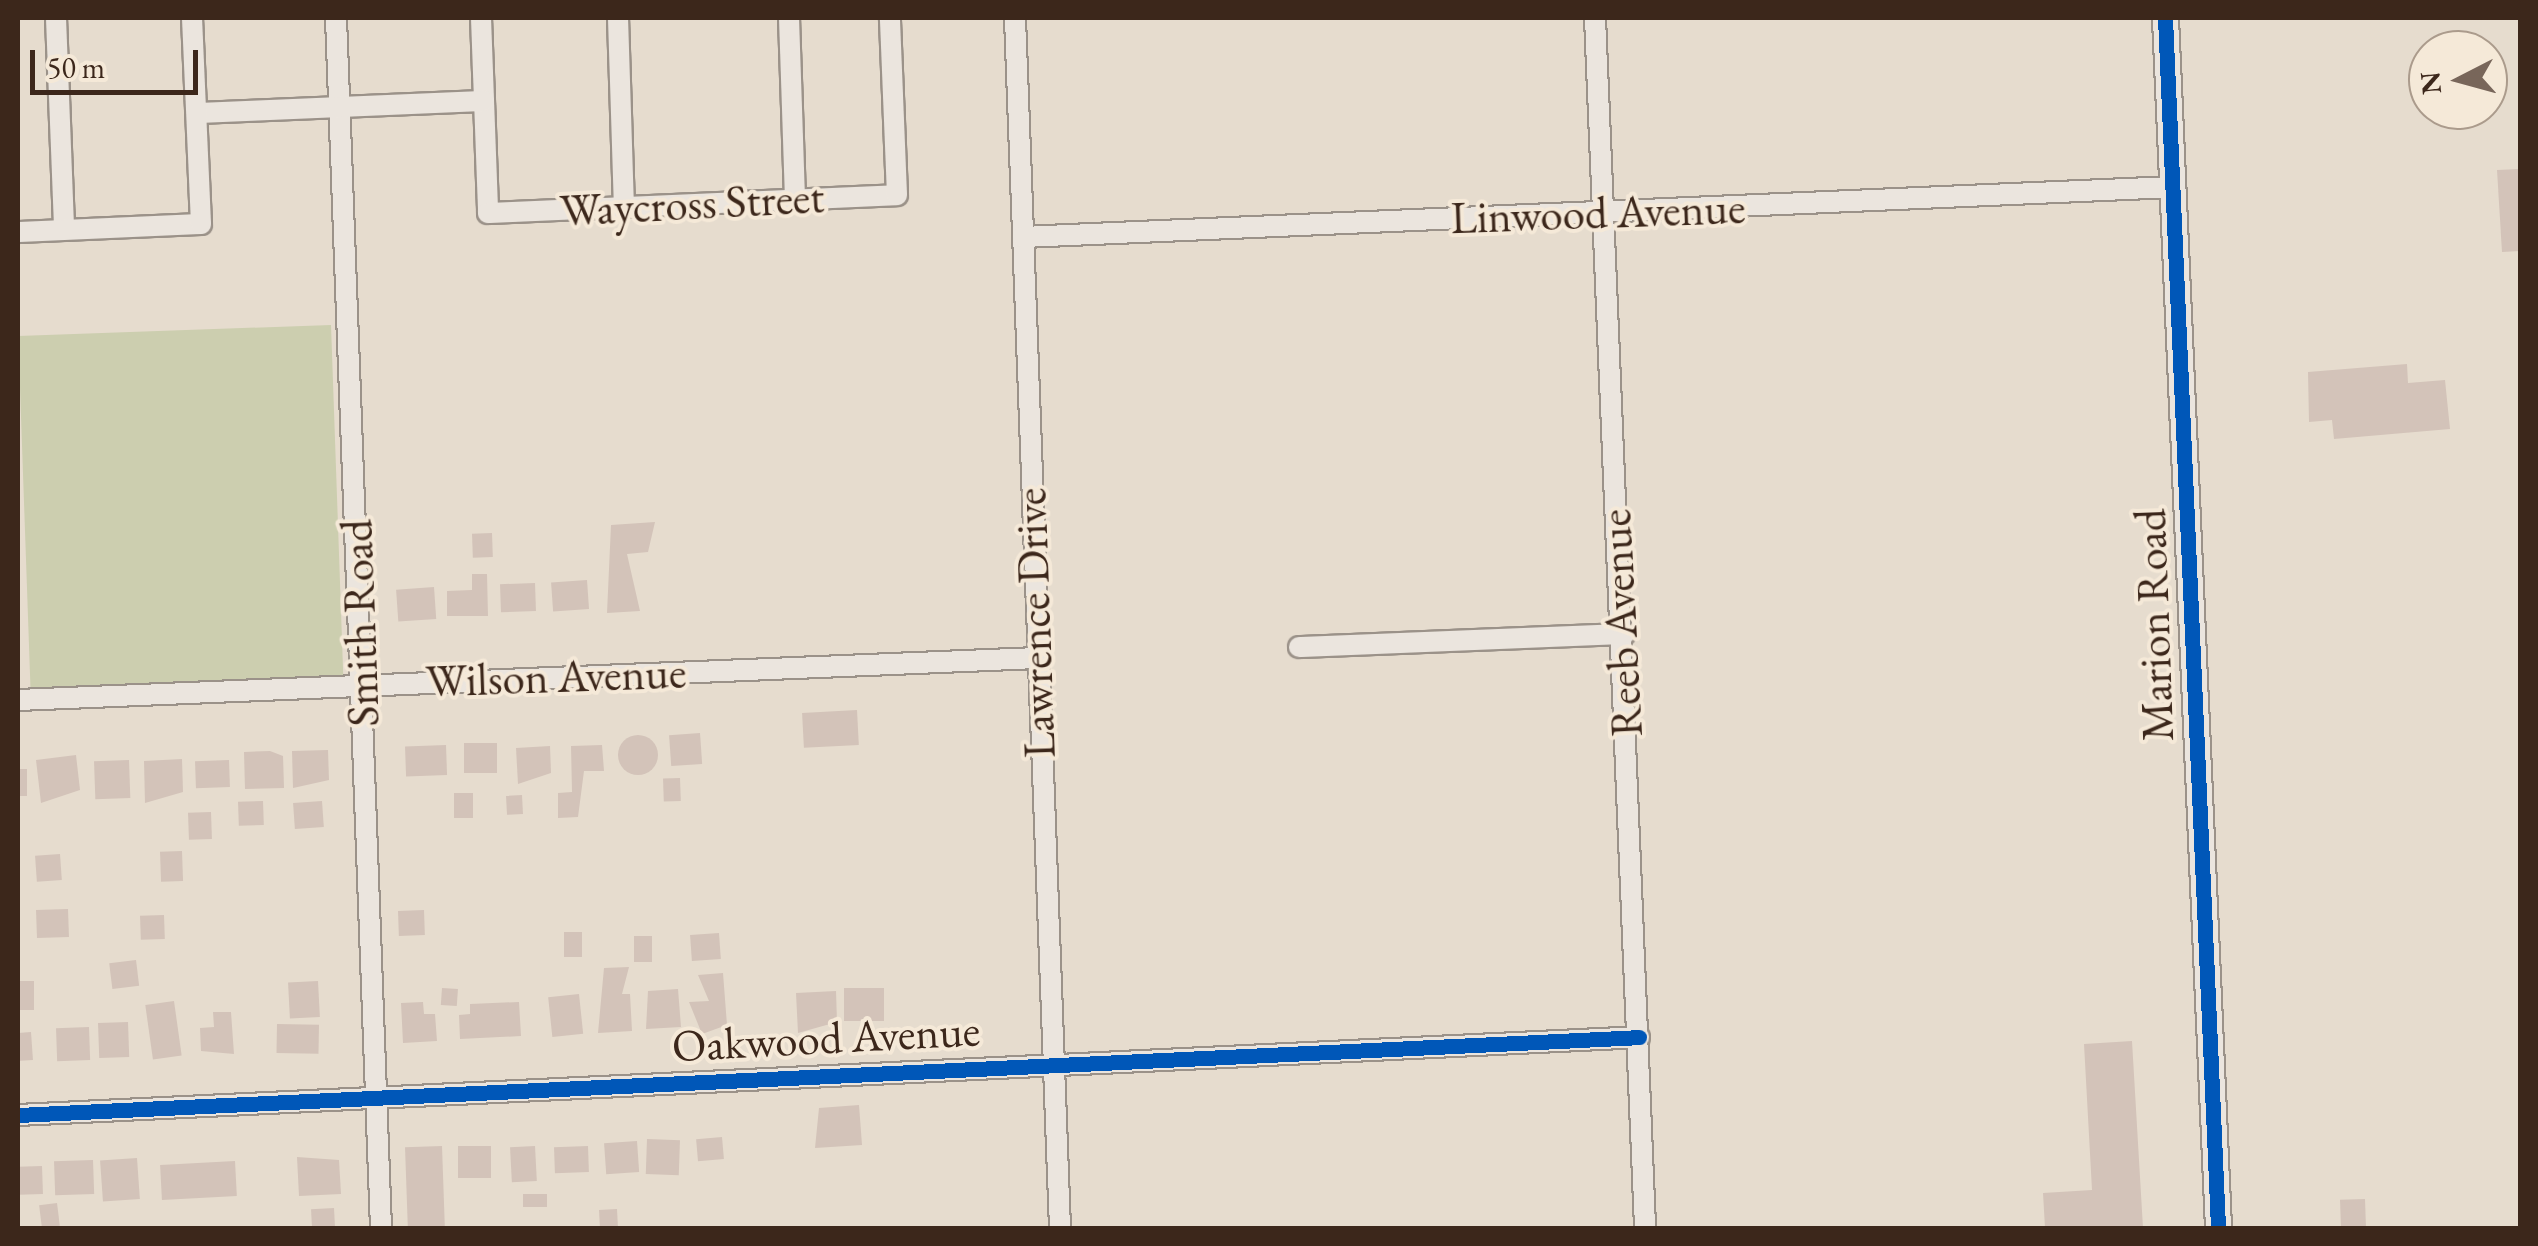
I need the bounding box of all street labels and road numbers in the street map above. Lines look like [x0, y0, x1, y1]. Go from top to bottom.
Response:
street label: Waycross Street [558, 170, 826, 238]
street label: Linwood Avenue [1450, 181, 1746, 245]
street label: Lawrence Drive [1003, 487, 1067, 759]
street label: Reeb Avenue [1588, 508, 1654, 738]
street label: Marion Road [2123, 508, 2185, 742]
street label: Smith Road [329, 518, 391, 728]
street label: Wilson Avenue [425, 645, 687, 709]
street label: Oakwood Avenue [671, 1003, 981, 1073]

